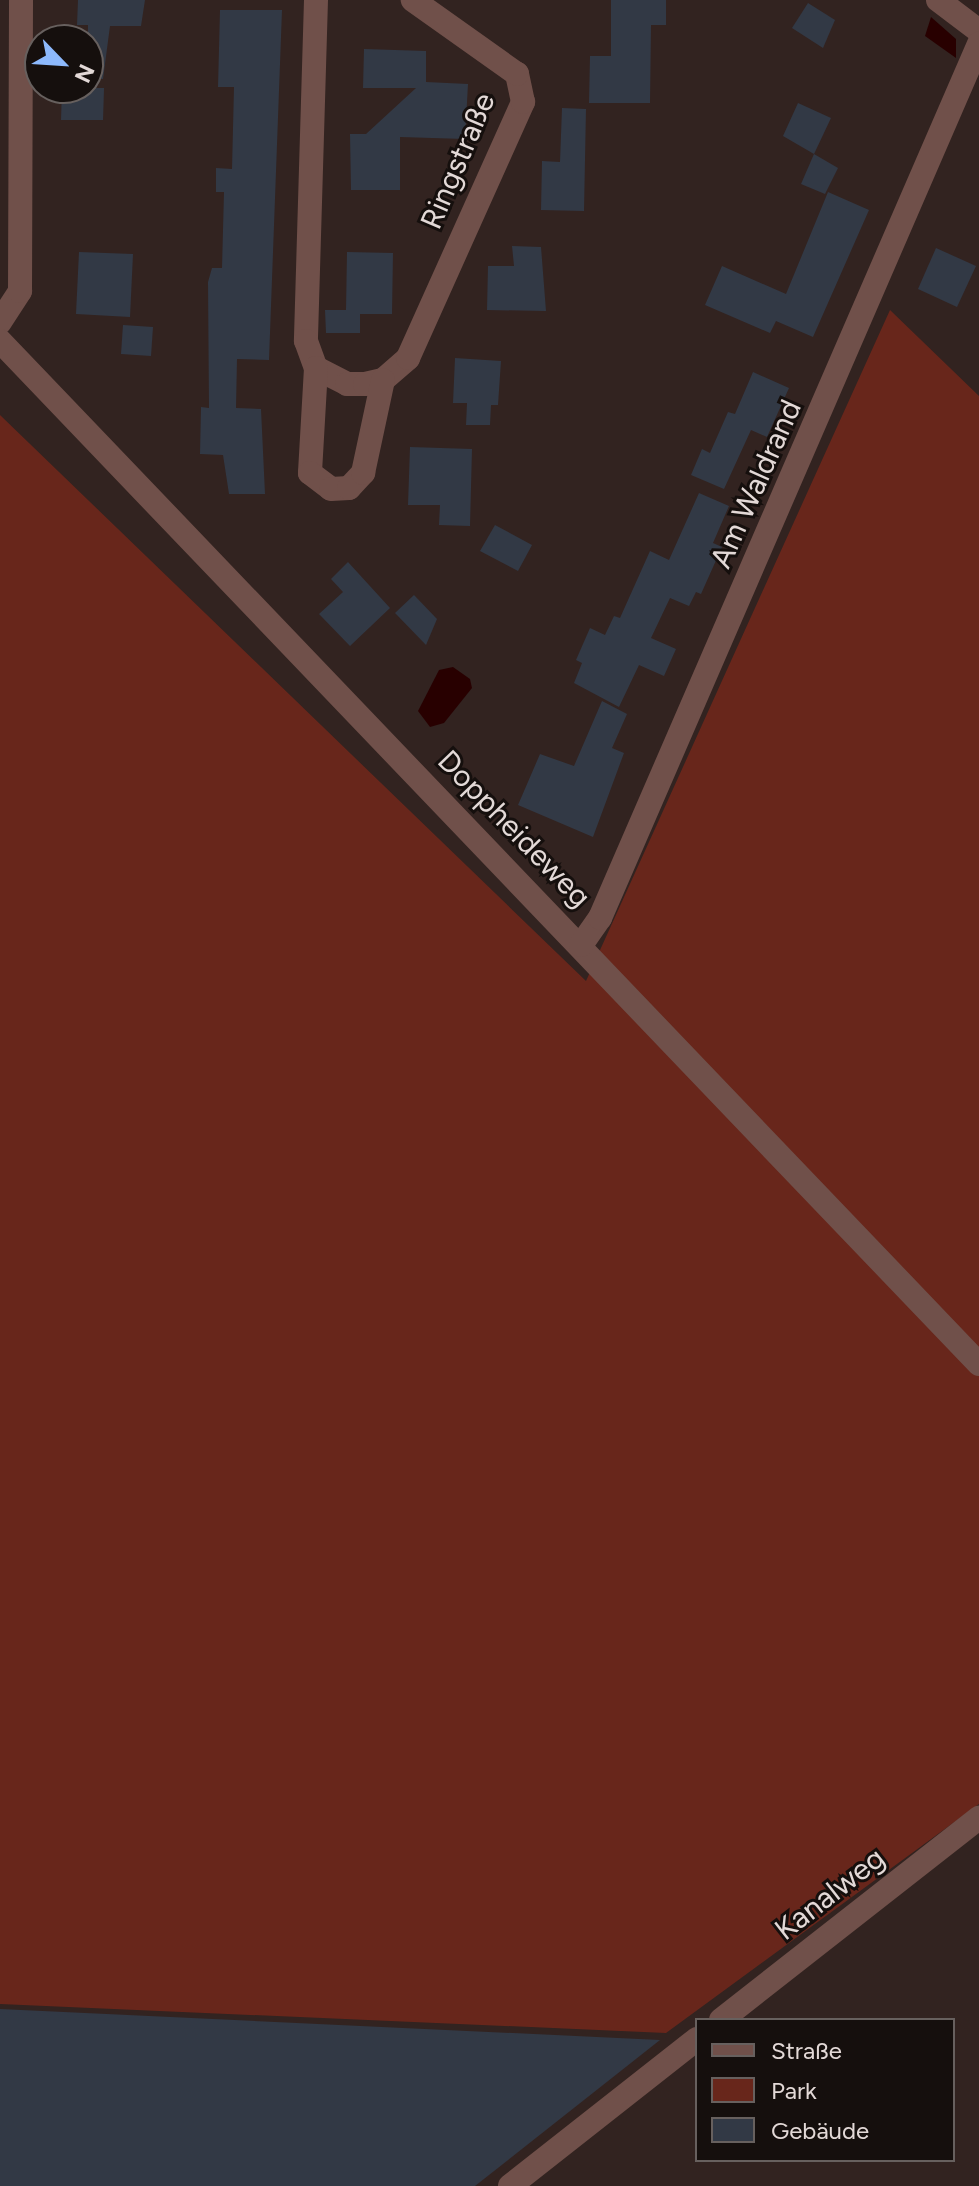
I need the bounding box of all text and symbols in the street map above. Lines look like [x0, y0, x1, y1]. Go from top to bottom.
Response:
north arrow [24, 24, 104, 104]
text: N [69, 60, 100, 87]
street label: Ringstraße [413, 88, 503, 234]
street label: Am Waldrand [703, 394, 809, 574]
street label: Doppheideweg [430, 743, 598, 915]
street label: Kanalweg [768, 1840, 892, 1948]
legend [695, 2018, 955, 2162]
text: Straße [771, 2036, 842, 2065]
text: Park [771, 2076, 817, 2105]
text: Gebäude [771, 2116, 869, 2145]

